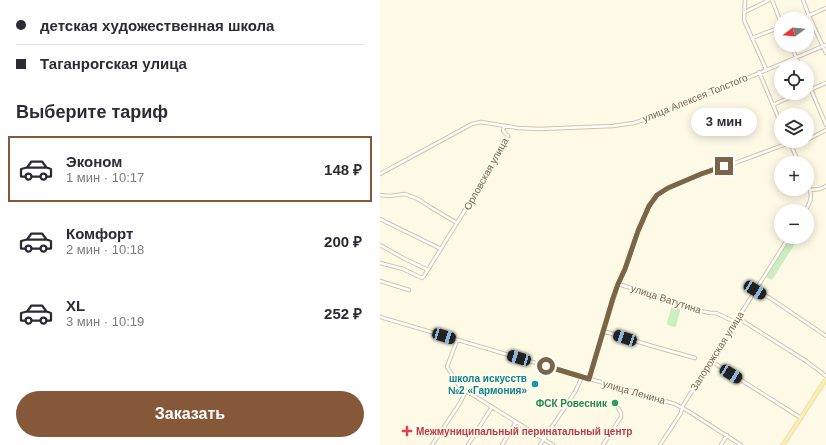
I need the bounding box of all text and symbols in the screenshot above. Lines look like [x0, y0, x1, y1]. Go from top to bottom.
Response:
north arrow [774, 12, 814, 52]
map controls [774, 12, 814, 244]
text: детская художественная школа [40, 17, 274, 34]
text: Таганрогская улица [40, 55, 187, 72]
button: locate [774, 60, 814, 100]
street label: улица Алексея Толстого [641, 72, 749, 124]
text: Выберите тариф [16, 102, 168, 122]
callout: 3 мин [691, 108, 757, 136]
button: layers [774, 108, 814, 148]
text: 3 мин [706, 114, 742, 129]
street label: Орловская улица [462, 136, 511, 212]
icon: car [18, 151, 54, 187]
text: Эконом [66, 153, 122, 170]
button: + [774, 156, 814, 196]
route end [715, 157, 733, 175]
text: 148 ₽ [324, 161, 362, 178]
text: 1 мин · 10:17 [66, 170, 144, 185]
button: − [774, 204, 814, 244]
icon: car [18, 223, 54, 259]
text: Комфорт [66, 225, 133, 242]
text: 200 ₽ [324, 233, 362, 250]
text: 2 мин · 10:18 [66, 242, 144, 257]
car [742, 279, 768, 301]
street label: улица Ватутина [629, 282, 703, 316]
icon: car [18, 295, 54, 331]
text: XL [66, 297, 85, 314]
text: 252 ₽ [324, 305, 362, 322]
street label: Запорожская улица [688, 309, 746, 393]
text: 3 мин · 10:19 [66, 314, 144, 329]
car [431, 327, 457, 345]
car [612, 329, 638, 347]
car [506, 349, 532, 367]
route start [537, 357, 555, 375]
car [718, 363, 744, 385]
place label: школа искусств №2 «Гармония» [448, 373, 527, 396]
street label: улица Ленина [601, 378, 667, 406]
marker: школа искусств №2 «Гармония» [530, 379, 540, 389]
button: Заказать [16, 391, 364, 437]
place label: ФСК Ровесник [536, 398, 608, 409]
marker: ФСК Ровесник [610, 398, 620, 408]
marker: Межмуниципальный перинатальный центр [401, 425, 413, 437]
place label: Межмуниципальный перинатальный центр [416, 426, 632, 437]

